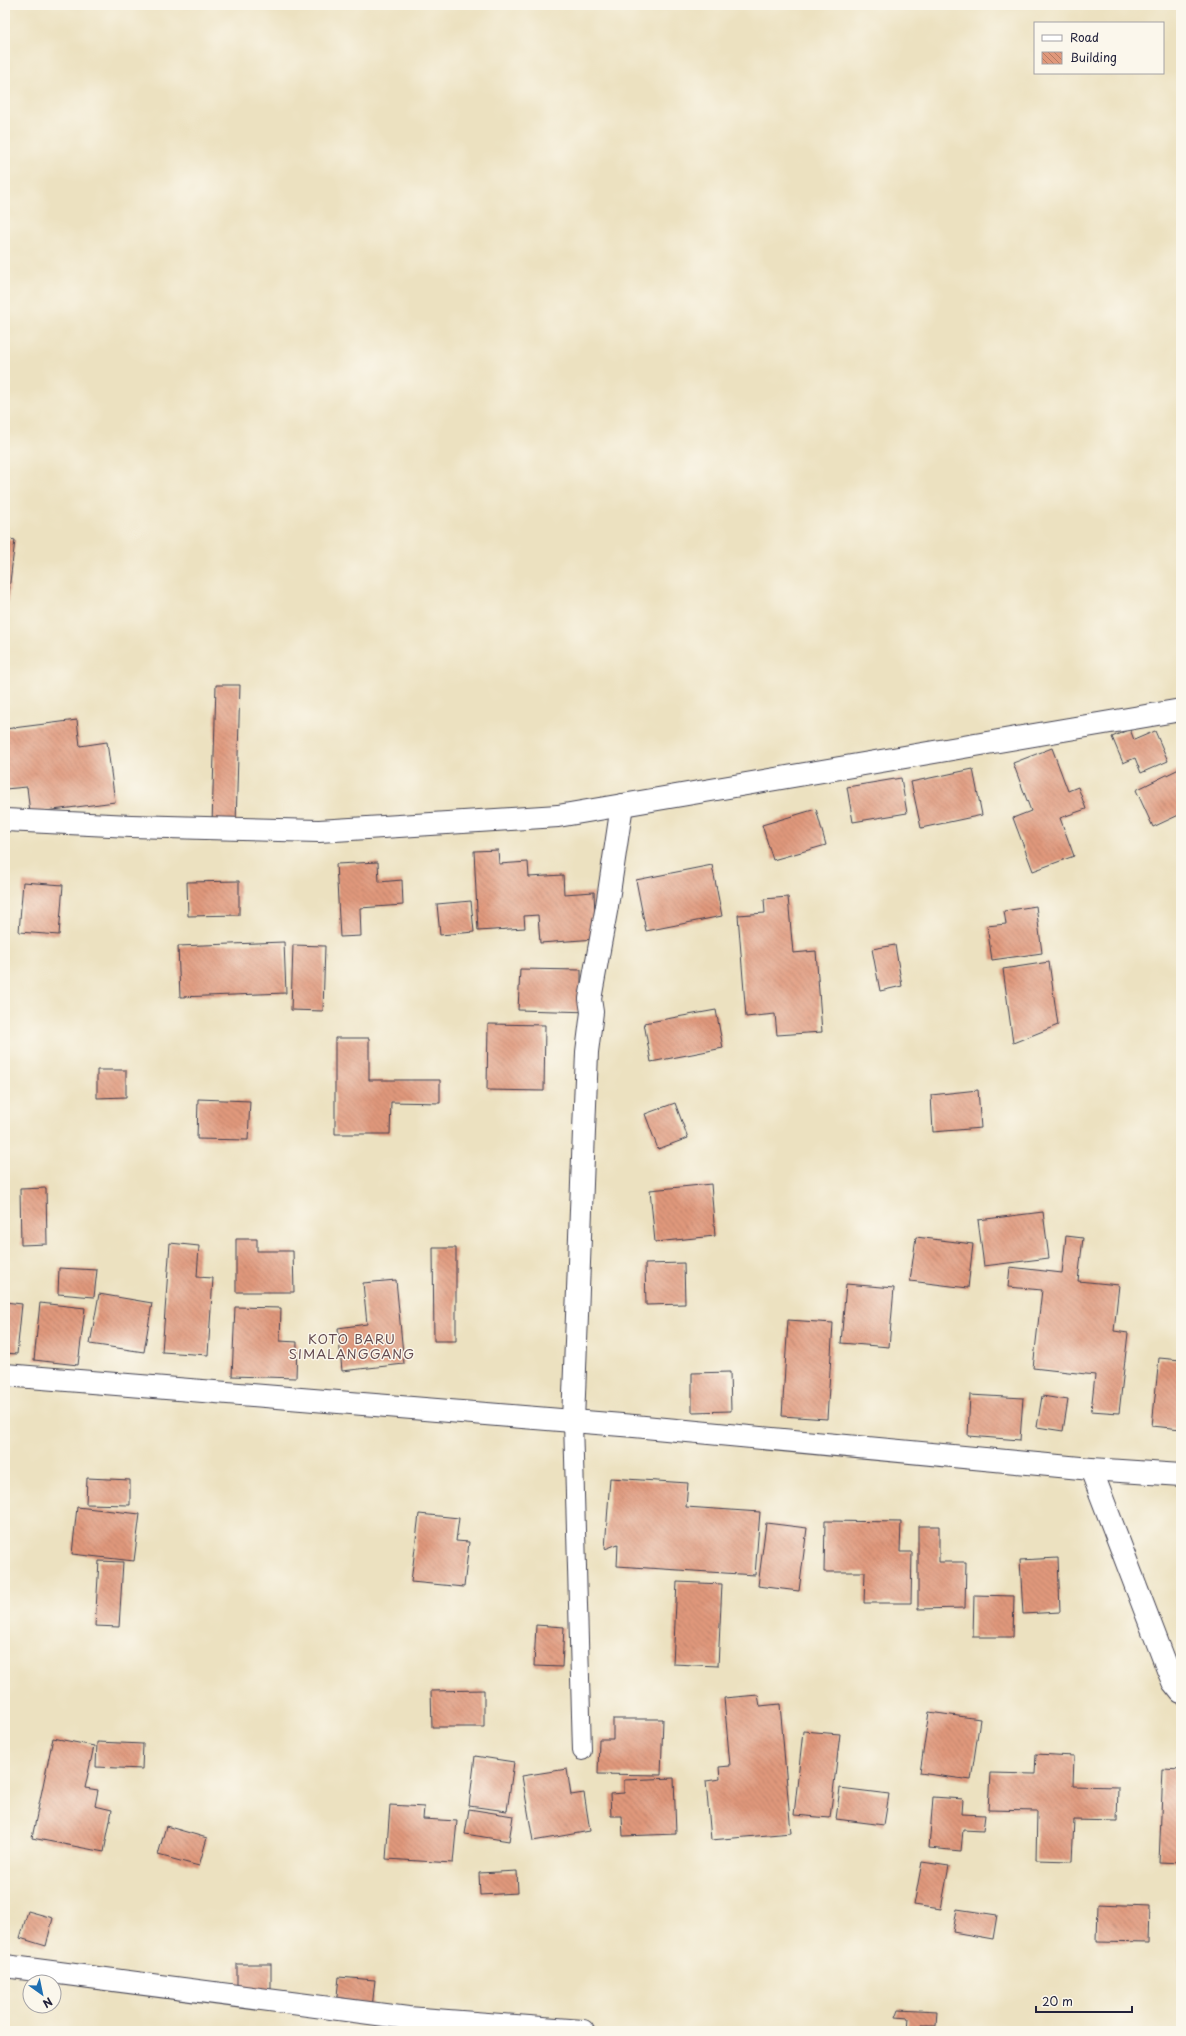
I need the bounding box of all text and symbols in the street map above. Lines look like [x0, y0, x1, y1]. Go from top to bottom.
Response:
legend [1034, 22, 1164, 74]
text: Road [1070, 28, 1099, 46]
text: Building [1070, 48, 1117, 66]
district label: KOTO BARU SIMALANGGANG [289, 1329, 415, 1363]
north arrow [22, 1974, 62, 2014]
scale bar [1036, 1988, 1132, 2014]
text: 20 m [1042, 1992, 1073, 2010]
text: N [39, 1993, 56, 2012]

